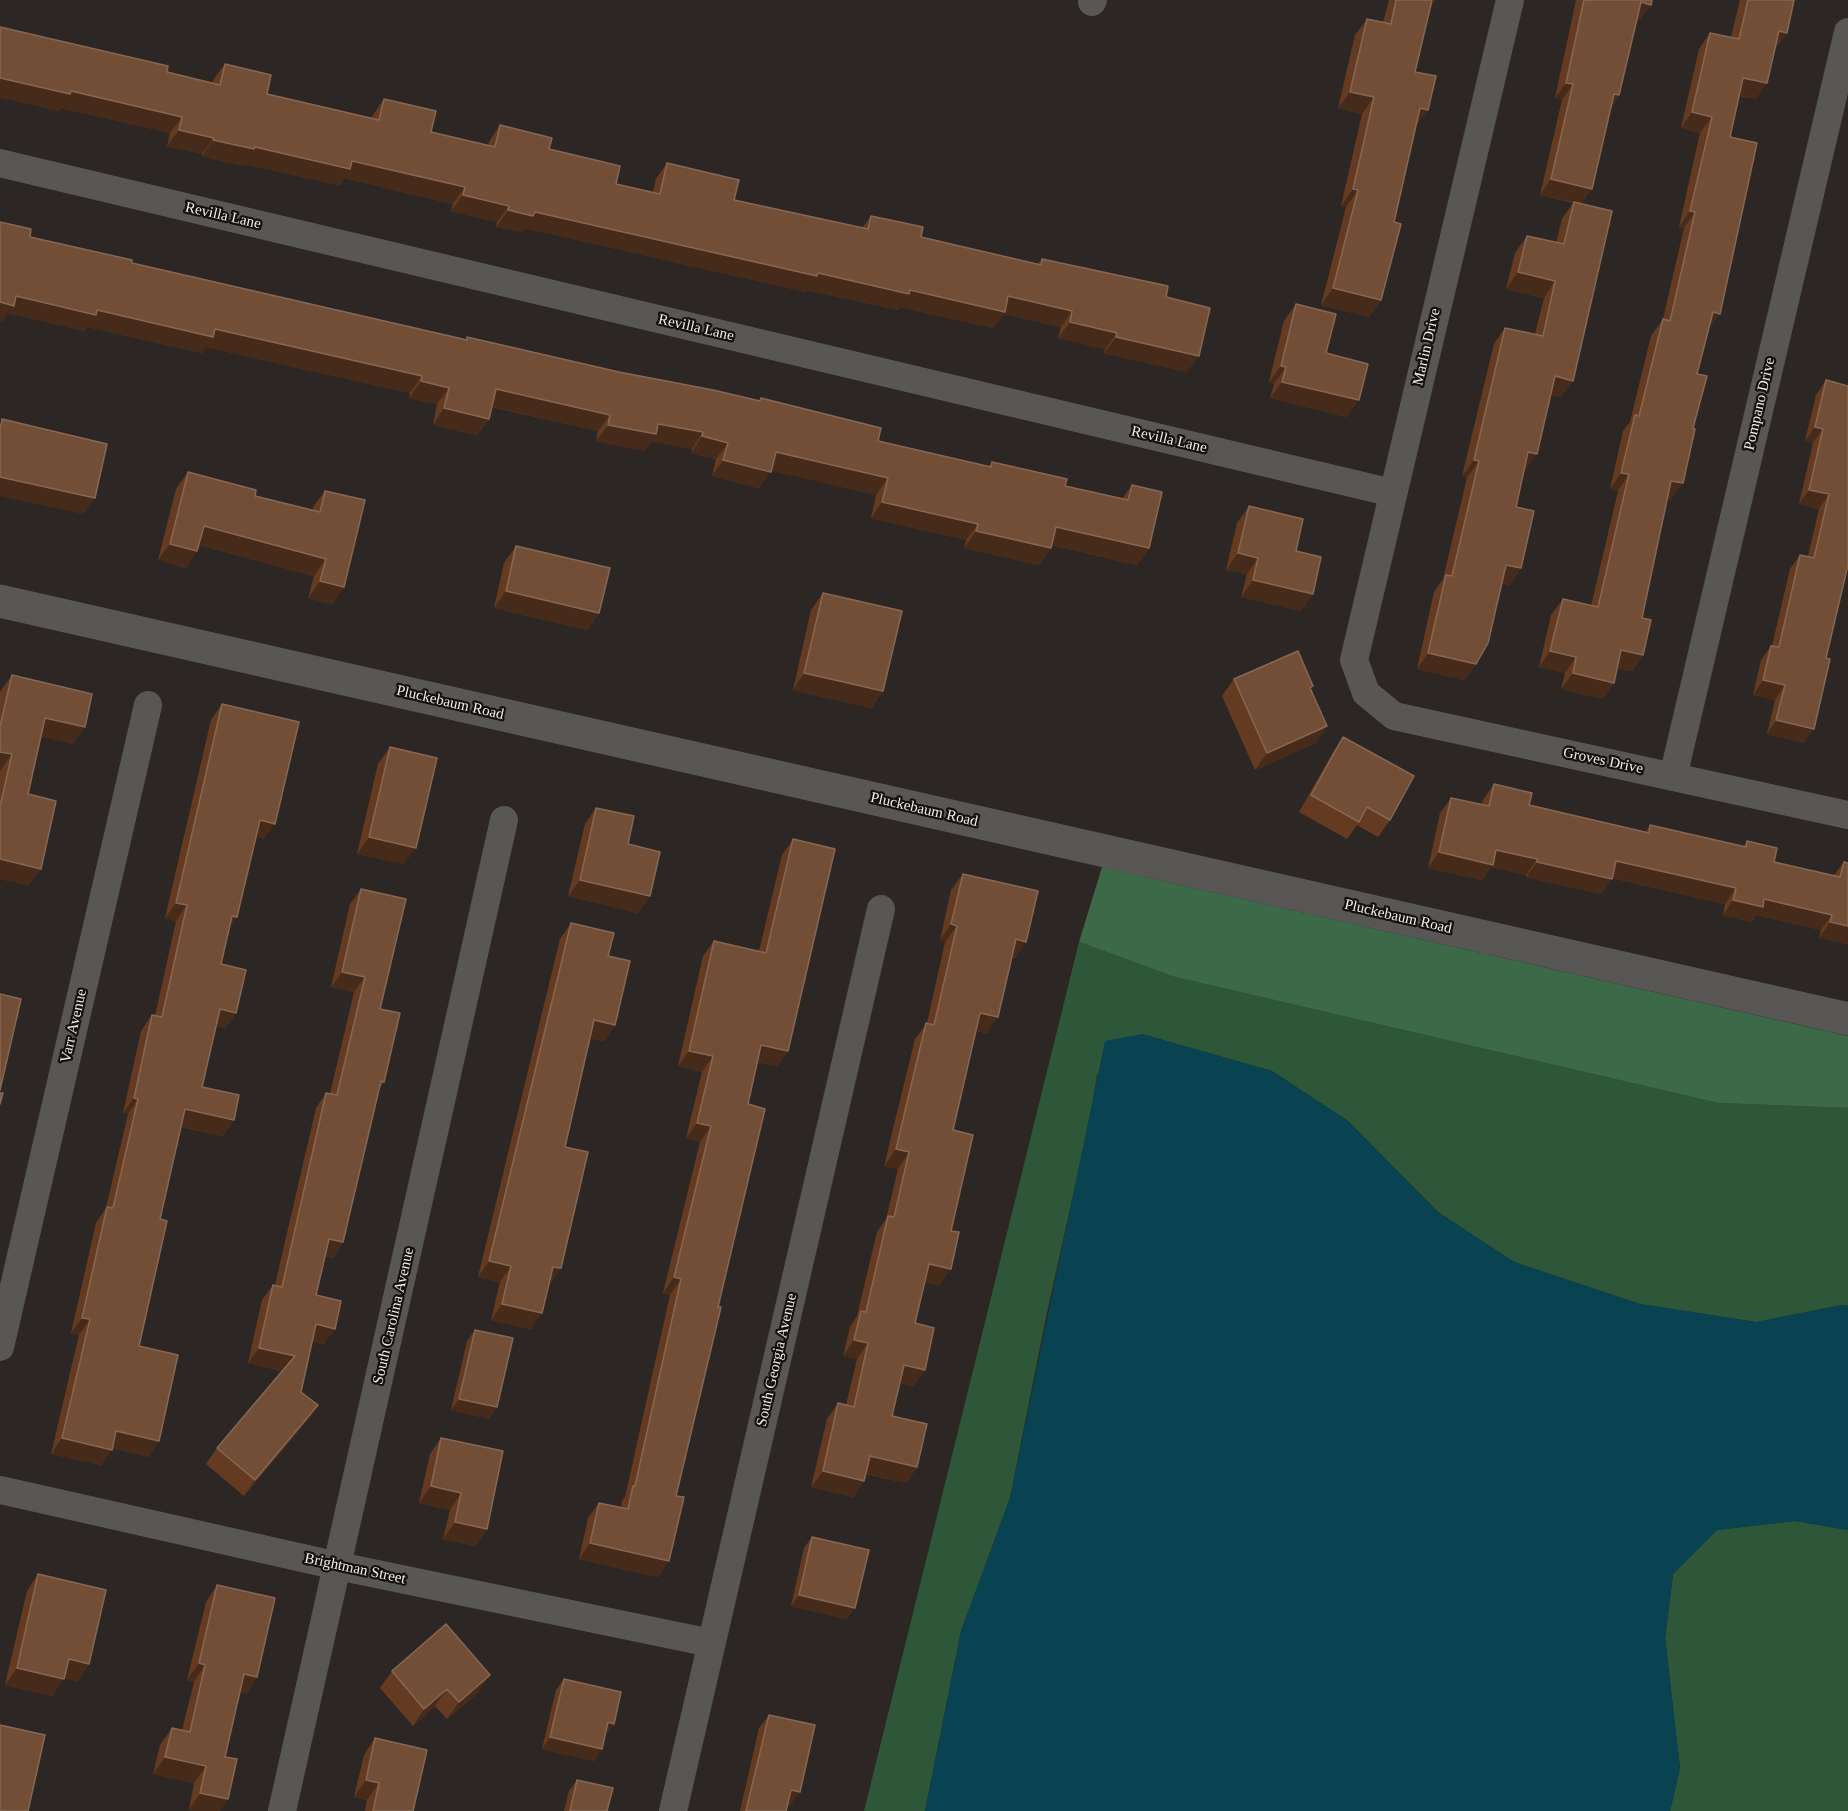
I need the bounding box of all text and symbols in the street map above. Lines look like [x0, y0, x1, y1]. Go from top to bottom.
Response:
street label: Revilla Lane [183, 199, 263, 233]
street label: Marlin Drive [1409, 307, 1445, 387]
street label: Revilla Lane [656, 311, 736, 345]
street label: Pompano Drive [1741, 356, 1779, 452]
street label: Revilla Lane [1129, 423, 1209, 457]
street label: Pluckebaum Road [395, 682, 505, 724]
street label: Groves Drive [1561, 744, 1645, 778]
street label: Pluckebaum Road [869, 789, 979, 831]
street label: Pluckebaum Road [1343, 896, 1453, 938]
street label: Varr Avenue [57, 987, 91, 1065]
street label: South Carolina Avenue [370, 1246, 418, 1386]
street label: South Georgia Avenue [753, 1292, 801, 1428]
street label: Brightman Street [303, 1549, 407, 1589]

